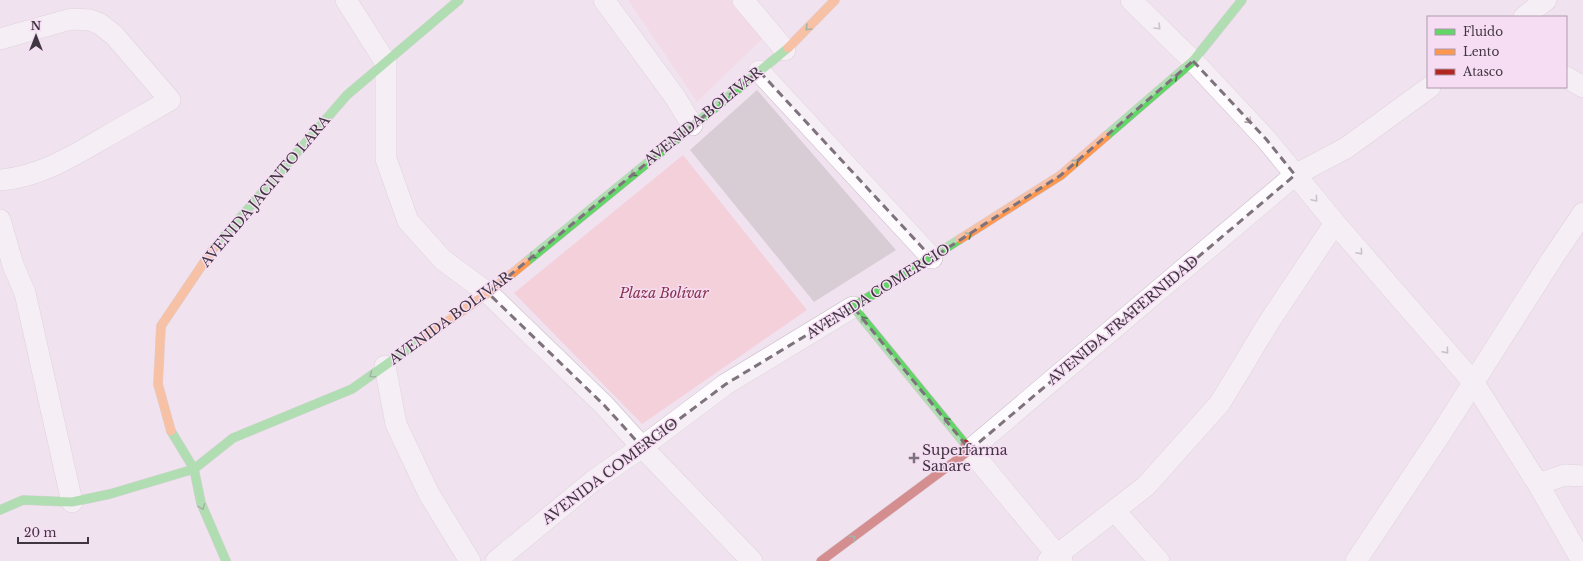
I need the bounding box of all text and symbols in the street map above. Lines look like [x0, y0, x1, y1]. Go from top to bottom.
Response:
north arrow [16, 16, 56, 56]
legend [1427, 16, 1567, 88]
text: N [31, 19, 42, 33]
one-way arrow [805, 23, 813, 31]
one-way arrow [1153, 23, 1161, 30]
text: Fluido [1463, 24, 1503, 39]
text: Lento [1463, 44, 1499, 59]
street label: AVENIDA BOLIVAR [639, 62, 767, 170]
text: Atasco [1462, 64, 1503, 79]
one-way arrow [1170, 75, 1177, 82]
street label: AVENIDA JACINTO LARA [196, 111, 334, 271]
one-way arrow [1244, 116, 1251, 124]
one-way arrow [1072, 160, 1079, 167]
one-way arrow [630, 169, 637, 176]
one-way arrow [1310, 194, 1317, 202]
one-way arrow [965, 232, 972, 239]
street label: AVENIDA COMERCIO [802, 239, 953, 343]
one-way arrow [1356, 248, 1363, 255]
street label: AVENIDA FRATERNIDAD [1043, 251, 1202, 389]
one-way arrow [530, 252, 537, 259]
street label: AVENIDA BOLIVAR [384, 267, 516, 369]
park label: Plaza Bolívar [618, 284, 709, 302]
one-way arrow [860, 317, 867, 324]
one-way arrow [1441, 346, 1448, 353]
one-way arrow [369, 370, 376, 377]
street label: AVENIDA COMERCIO [537, 414, 682, 529]
one-way arrow [943, 417, 950, 424]
place label: Superfarma Sanare [922, 441, 1008, 475]
marker: Superfarma Sanare [909, 453, 919, 463]
one-way arrow [198, 503, 206, 510]
scale bar [18, 519, 88, 545]
text: 20 m [24, 525, 56, 540]
one-way arrow [848, 535, 855, 542]

